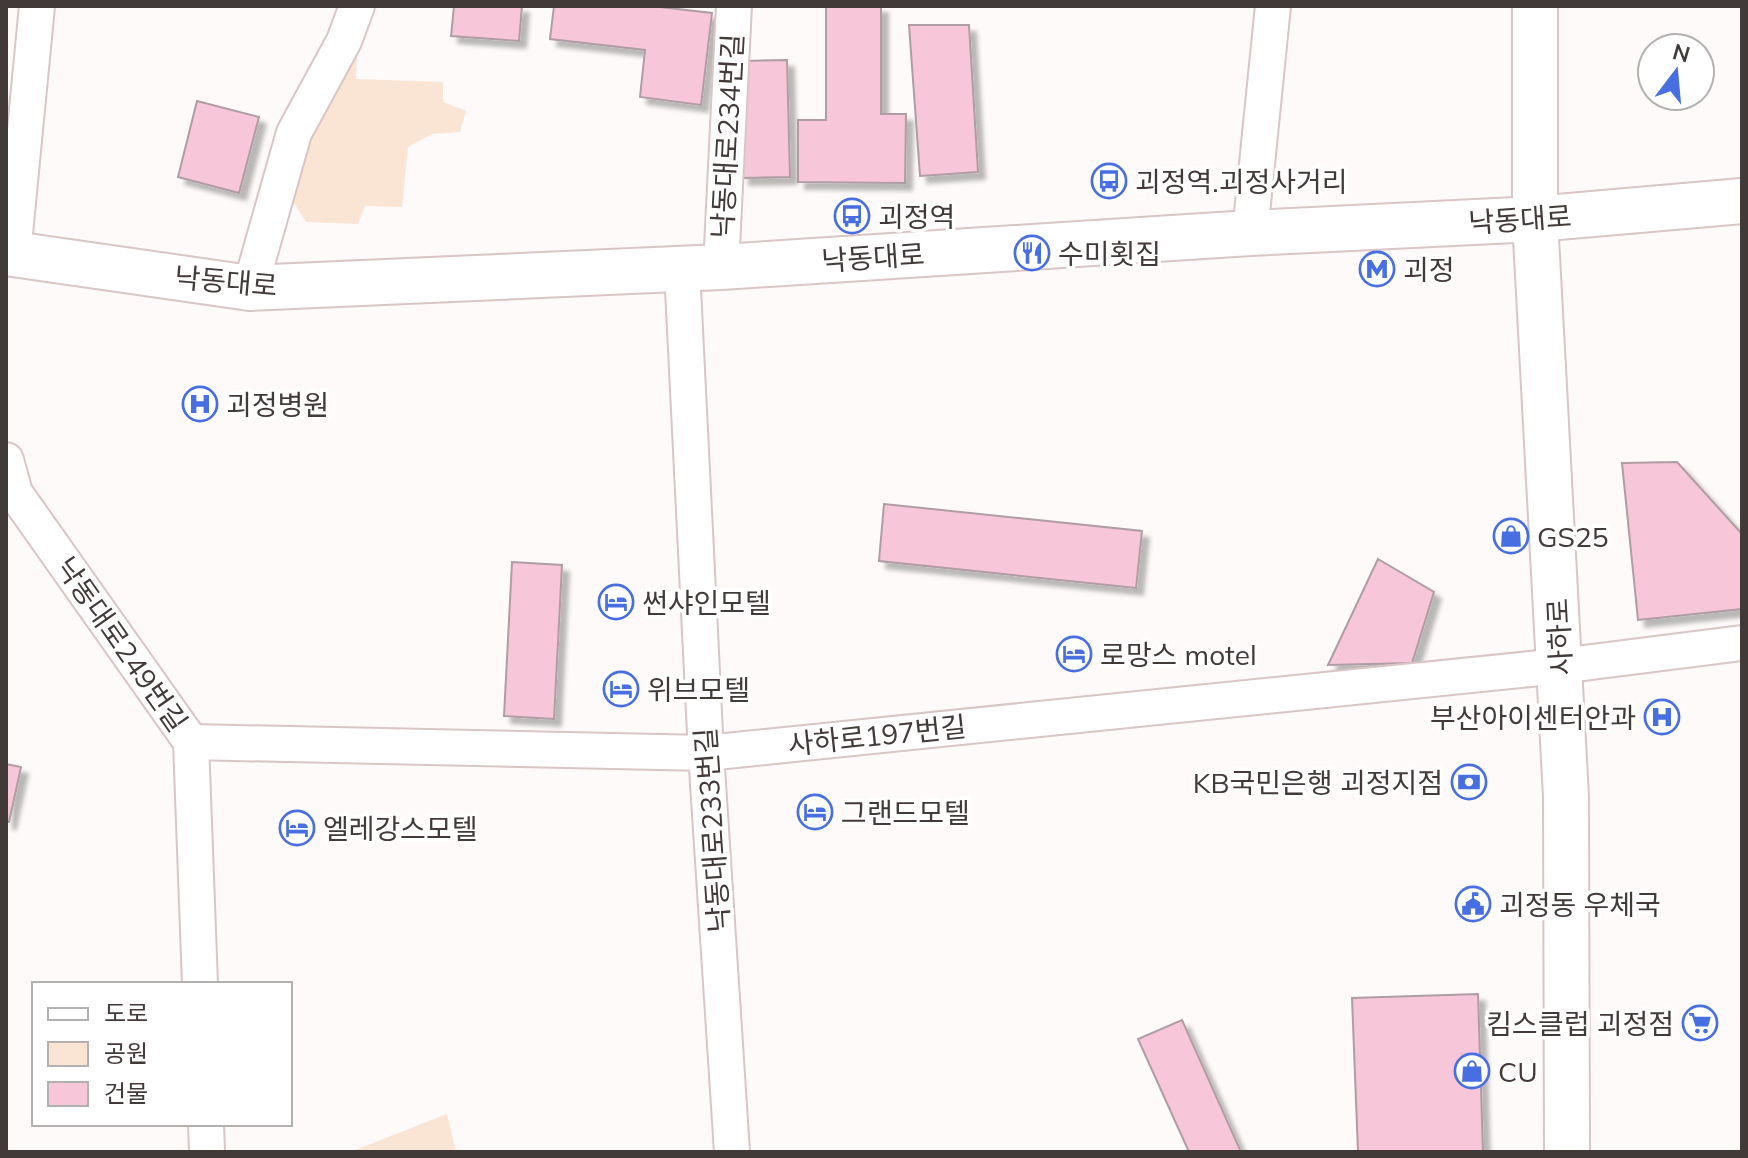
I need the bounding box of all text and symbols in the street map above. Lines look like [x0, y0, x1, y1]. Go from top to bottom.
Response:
north arrow [1636, 32, 1716, 112]
street label: 낙동대로234번길 [704, 33, 750, 239]
text: N [1670, 37, 1693, 69]
bus stop icon: 괴정역.괴정사거리 [1090, 162, 1128, 200]
place label: 괴정역.괴정사거리 [1135, 164, 1347, 199]
bus stop icon: 괴정역 [833, 197, 871, 235]
street label: 낙동대로 [1467, 198, 1573, 240]
place label: 괴정역 [878, 199, 955, 234]
restaurant icon: 수미횟집 [1013, 234, 1051, 272]
street label: 낙동대로 [820, 236, 926, 278]
place label: 수미횟집 [1058, 236, 1161, 271]
metro station icon: 괴정 [1358, 250, 1396, 288]
place label: 괴정 [1403, 252, 1455, 287]
street label: 낙동대로 [173, 259, 279, 303]
hospital icon: 괴정병원 [181, 385, 219, 423]
place label: 괴정병원 [226, 387, 329, 422]
shop icon: GS25 [1492, 517, 1530, 555]
place label: GS25 [1537, 519, 1609, 554]
street label: 낙동대로249번길 [49, 550, 195, 738]
hotel icon: 썬샤인모텔 [597, 583, 635, 621]
place label: 썬샤인모텔 [642, 585, 771, 620]
street label: 사하로 [1540, 597, 1578, 677]
hotel icon: 로망스 motel [1055, 635, 1093, 673]
place label: 로망스 motel [1100, 637, 1257, 672]
hotel icon: 위브모텔 [602, 670, 640, 708]
place label: 위브모텔 [647, 672, 750, 707]
hospital icon: 부산아이센터안과 [1643, 698, 1681, 736]
place label: 부산아이센터안과 [1430, 700, 1636, 735]
street label: 사하로197번길 [786, 708, 968, 762]
street label: 낙동대로233번길 [687, 727, 737, 933]
bank icon: KB국민은행 괴정지점 [1450, 763, 1488, 801]
place label: KB국민은행 괴정지점 [1193, 765, 1443, 800]
hotel icon: 그랜드모텔 [796, 793, 834, 831]
place label: 그랜드모텔 [841, 795, 970, 830]
hotel icon: 엘레강스모텔 [278, 809, 316, 847]
place label: 엘레강스모텔 [323, 811, 478, 846]
public building icon: 괴정동 우체국 [1454, 885, 1492, 923]
place label: 괴정동 우체국 [1499, 887, 1661, 922]
legend [32, 982, 292, 1126]
text: 도로 [104, 998, 148, 1028]
supermarket icon: 킴스클럽 괴정점 [1681, 1004, 1719, 1042]
place label: 킴스클럽 괴정점 [1486, 1006, 1674, 1041]
text: 공원 [104, 1038, 148, 1068]
shop icon: CU [1453, 1052, 1491, 1090]
place label: CU [1498, 1054, 1538, 1089]
text: 건물 [104, 1078, 148, 1108]

